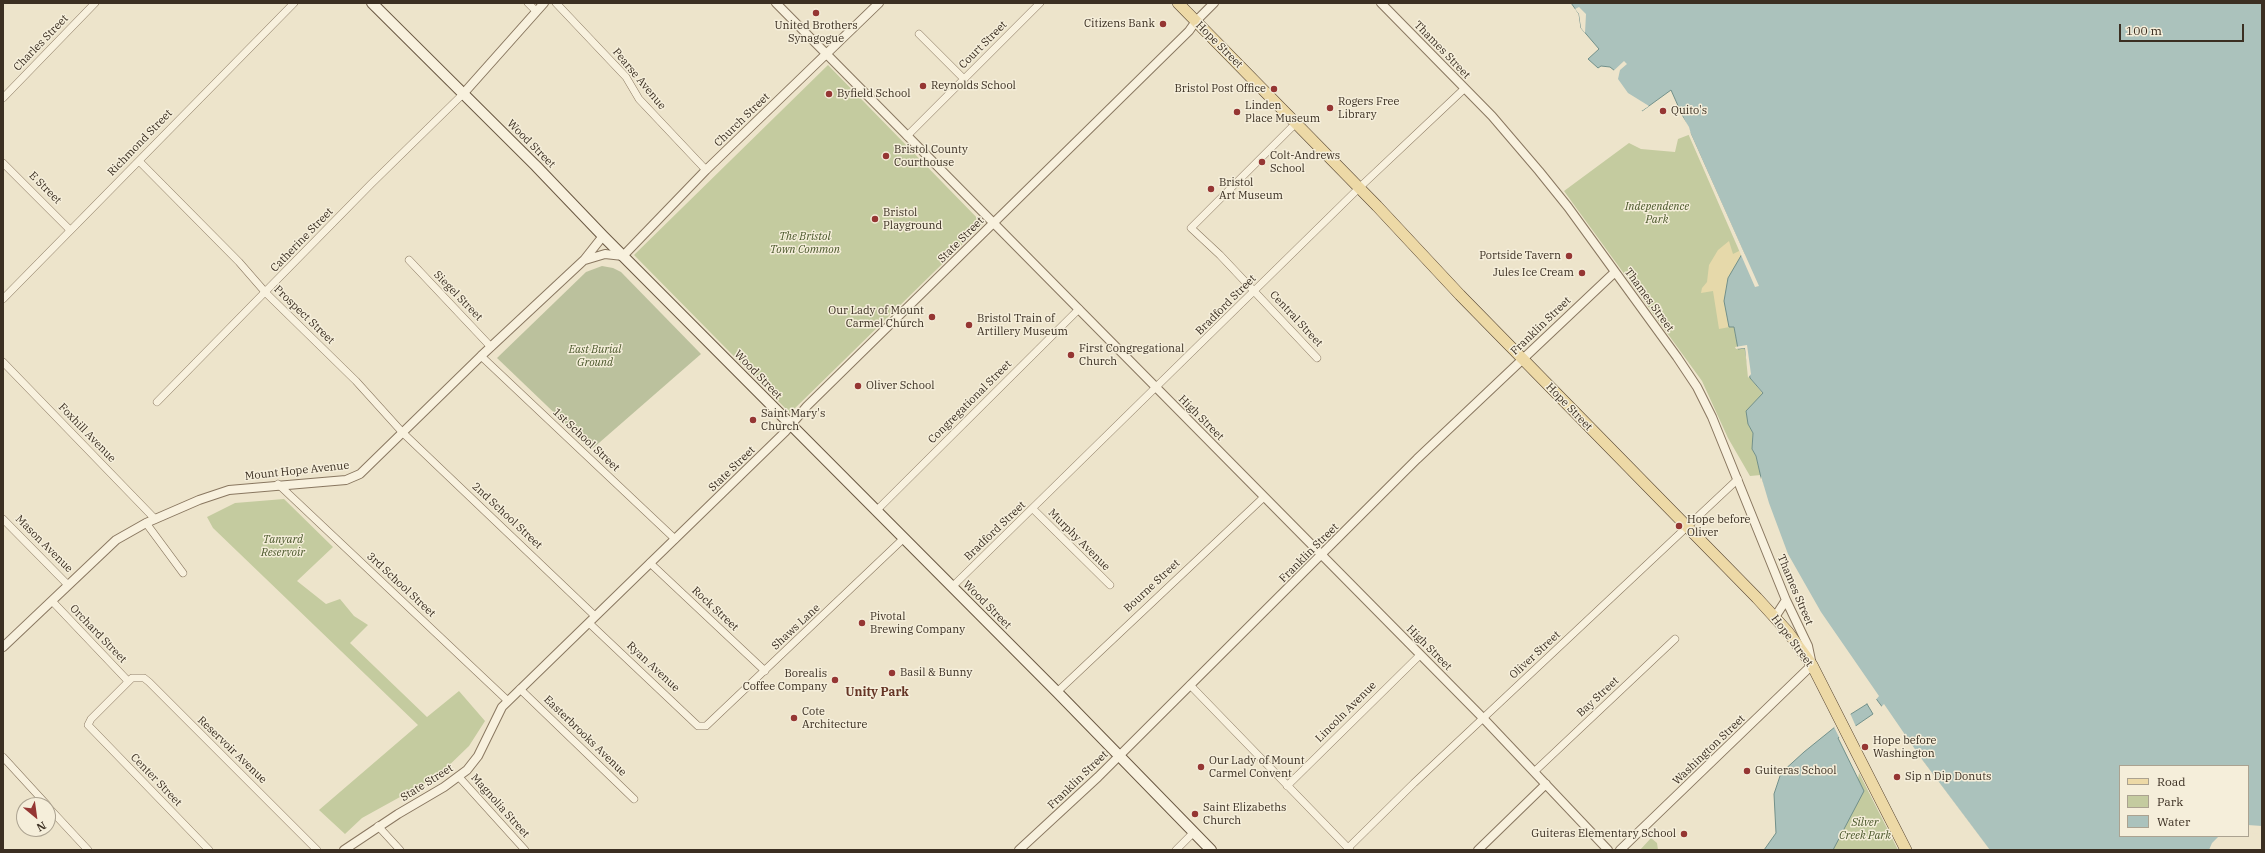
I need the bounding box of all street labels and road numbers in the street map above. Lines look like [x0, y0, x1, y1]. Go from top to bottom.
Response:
street label: Charles Street [11, 12, 71, 74]
street label: Court Street [956, 18, 1010, 72]
street label: Thames Street [1411, 18, 1473, 82]
street label: Hope Street [1193, 19, 1245, 71]
street label: Pearse Avenue [610, 46, 668, 112]
street label: Church Street [712, 90, 772, 150]
street label: Richmond Street [105, 107, 175, 179]
street label: Wood Street [504, 117, 558, 171]
street label: E Street [26, 169, 64, 207]
street label: Catherine Street [268, 205, 336, 275]
street label: State Street [935, 214, 987, 266]
street label: Thames Street [1622, 266, 1676, 334]
street label: Siegel Street [431, 268, 485, 324]
street label: Bradford Street [1193, 272, 1259, 338]
street label: Prospect Street [271, 283, 337, 347]
street label: Central Street [1267, 288, 1325, 350]
street label: Franklin Street [1508, 294, 1574, 358]
street label: Wood Street [731, 348, 785, 402]
street label: Congregational Street [926, 358, 1014, 446]
street label: Hope Street [1543, 380, 1595, 434]
street label: High Street [1176, 393, 1226, 443]
street label: Foxhill Avenue [56, 401, 118, 465]
street label: 1st School Street [550, 406, 622, 474]
street label: State Street [706, 444, 758, 494]
street label: Mount Hope Avenue [244, 459, 350, 483]
street label: 2nd School Street [469, 480, 545, 552]
street label: Bradford Street [962, 499, 1028, 563]
street label: Murphy Avenue [1045, 506, 1113, 574]
street label: Mason Avenue [13, 513, 75, 575]
street label: Franklin Street [1277, 521, 1341, 585]
street label: 3rd School Street [364, 550, 438, 620]
street label: Thames Street [1774, 553, 1816, 627]
street label: Bourne Street [1121, 557, 1183, 615]
street label: Wood Street [960, 578, 1014, 632]
street label: Rock Street [689, 584, 741, 634]
street label: Shaws Lane [769, 601, 823, 653]
street label: Orchard Street [67, 602, 129, 666]
street label: Hope Street [1768, 613, 1816, 669]
street label: High Street [1404, 623, 1454, 673]
street label: Oliver Street [1507, 628, 1563, 682]
street label: Ryan Avenue [624, 639, 682, 695]
street label: Bay Street [1574, 674, 1622, 720]
street label: Lincoln Avenue [1313, 679, 1379, 745]
street label: Easterbrooks Avenue [541, 693, 629, 779]
street label: Washington Street [1670, 712, 1748, 788]
street label: Reservoir Avenue [195, 714, 269, 786]
street label: Franklin Street [1045, 748, 1111, 812]
street label: Center Street [128, 751, 184, 809]
street label: State Street [398, 762, 456, 804]
street label: Magnolia Street [468, 771, 532, 841]

